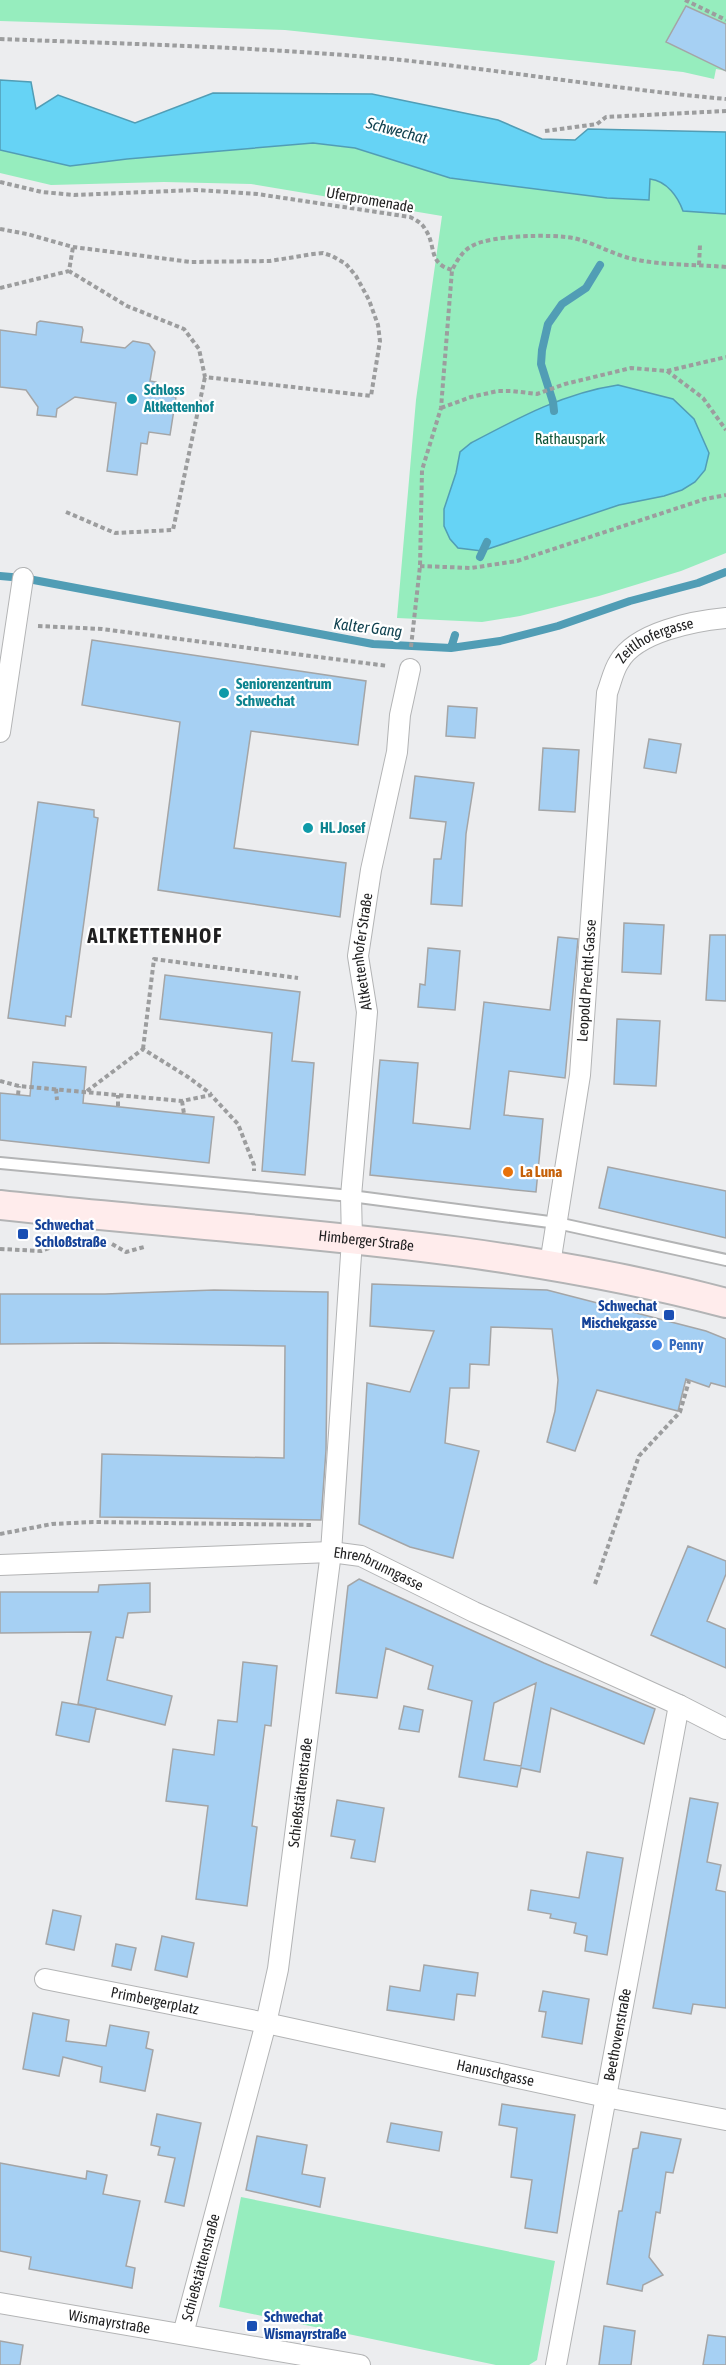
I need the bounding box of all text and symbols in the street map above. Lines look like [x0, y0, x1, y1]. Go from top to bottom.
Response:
water label: Schwechat [364, 113, 430, 147]
street label: Uferpromenade [325, 183, 415, 216]
place label: Schloss Altkettenhof [143, 381, 215, 415]
marker: Schloss Altkettenhof [125, 392, 139, 406]
park label: Rathauspark [535, 430, 606, 447]
water label: Kalter Gang [333, 614, 403, 641]
street label: Zeitlhofergasse [612, 614, 695, 666]
place label: Seniorenzentrum Schwechat [236, 675, 332, 709]
marker: Seniorenzentrum Schwechat [217, 686, 231, 700]
place label: Hl. Josef [320, 819, 366, 836]
marker: Hl. Josef [301, 821, 315, 835]
street label: Altkettenhofer Straße [349, 891, 375, 1012]
street label: Leopold Prechtl-Gasse [573, 919, 599, 1042]
district label: ALTKETTENHOF [86, 923, 223, 947]
place label: La Luna [520, 1163, 562, 1180]
marker: La Luna [501, 1165, 515, 1179]
place label: Schwechat Schloßstraße [35, 1216, 107, 1250]
marker: Schwechat Schloßstraße [16, 1227, 30, 1241]
street label: Himberger Straße [318, 1227, 415, 1254]
place label: Schwechat Mischekgasse [581, 1297, 658, 1331]
marker: Schwechat Mischekgasse [662, 1308, 676, 1322]
place label: Penny [669, 1336, 705, 1353]
marker: Penny [650, 1338, 664, 1352]
street label: Ehrenbrunngasse [333, 1543, 427, 1594]
street label: Schießstättenstraße [285, 1737, 315, 1848]
street label: Primbergerplatz [110, 1983, 201, 2018]
street label: Beethovenstraße [600, 1987, 634, 2082]
street label: Hanuschgasse [455, 2056, 536, 2089]
street label: Schießstättenstraße [178, 2212, 223, 2323]
street label: Wismayrstraße [67, 2306, 152, 2337]
place label: Schwechat Wismayrstraße [263, 2308, 347, 2342]
marker: Schwechat Wismayrstraße [245, 2319, 259, 2333]

